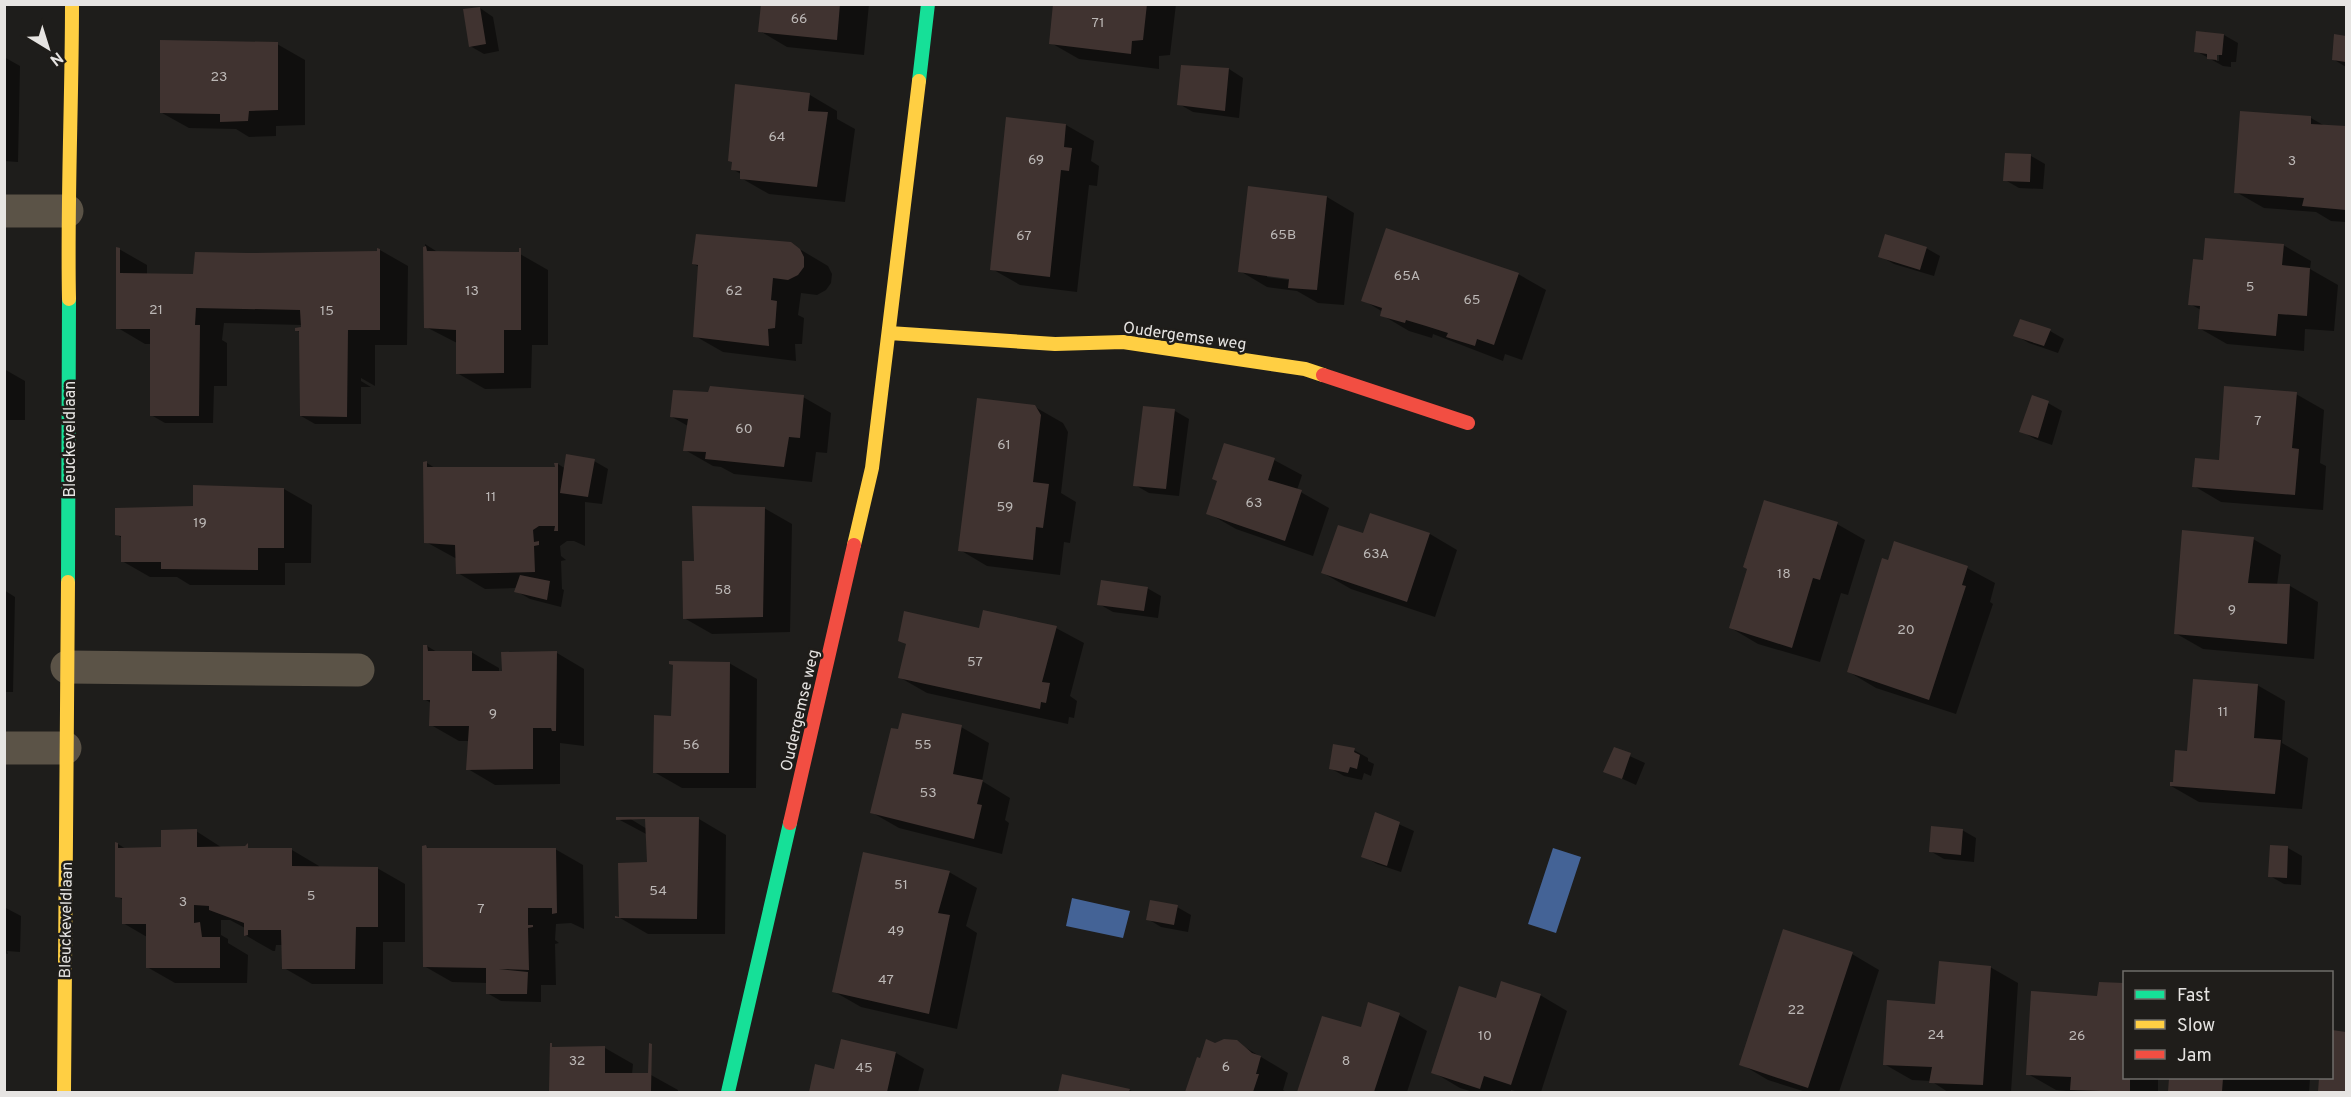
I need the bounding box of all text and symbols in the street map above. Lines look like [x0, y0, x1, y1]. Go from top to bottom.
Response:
house number: 66 [791, 11, 807, 28]
house number: 71 [1092, 15, 1104, 32]
north arrow [18, 18, 78, 78]
text: N [45, 47, 67, 70]
house number: 23 [211, 69, 228, 86]
house number: 64 [768, 129, 786, 146]
house number: 69 [1028, 152, 1044, 169]
house number: 3 [2288, 153, 2296, 170]
house number: 65B [1270, 227, 1296, 244]
house number: 67 [1016, 228, 1032, 245]
house number: 65A [1394, 268, 1420, 285]
house number: 5 [2246, 279, 2254, 296]
house number: 13 [465, 283, 479, 300]
house number: 62 [726, 283, 742, 300]
house number: 65 [1463, 292, 1481, 309]
house number: 21 [149, 302, 163, 319]
house number: 15 [320, 303, 334, 320]
street label: Oudergemse weg [1122, 318, 1248, 356]
street label: Bleuckeveldlaan [61, 381, 81, 497]
house number: 7 [2254, 413, 2262, 430]
house number: 60 [735, 421, 753, 438]
house number: 61 [997, 437, 1011, 454]
house number: 11 [486, 489, 496, 506]
house number: 63 [1246, 495, 1262, 512]
house number: 59 [997, 499, 1013, 516]
house number: 19 [193, 515, 207, 532]
house number: 63A [1363, 546, 1389, 563]
house number: 18 [1777, 566, 1791, 583]
house number: 58 [714, 582, 732, 599]
house number: 9 [2228, 602, 2236, 619]
house number: 20 [1897, 622, 1915, 639]
street label: Oudergemse weg [777, 648, 825, 773]
house number: 57 [967, 654, 983, 671]
house number: 11 [2218, 704, 2228, 721]
house number: 9 [489, 706, 497, 723]
house number: 56 [682, 737, 700, 754]
house number: 55 [914, 737, 932, 754]
house number: 53 [919, 785, 937, 802]
street label: Bleuckeveldlaan [56, 861, 78, 979]
house number: 51 [894, 877, 908, 894]
house number: 54 [649, 883, 667, 900]
house number: 5 [307, 888, 315, 905]
house number: 3 [179, 894, 187, 911]
house number: 7 [477, 901, 485, 918]
house number: 49 [888, 923, 904, 940]
legend [2123, 971, 2333, 1079]
house number: 47 [878, 972, 894, 989]
text: Fast [2177, 985, 2210, 1008]
house number: 22 [1787, 1002, 1805, 1019]
text: Slow [2177, 1015, 2215, 1038]
house number: 24 [1927, 1027, 1945, 1044]
house number: 10 [1478, 1028, 1492, 1045]
house number: 26 [2069, 1028, 2085, 1045]
text: Jam [2177, 1045, 2212, 1068]
house number: 32 [569, 1053, 585, 1070]
house number: 8 [1342, 1053, 1350, 1070]
house number: 6 [1222, 1059, 1230, 1076]
house number: 45 [855, 1060, 873, 1077]

